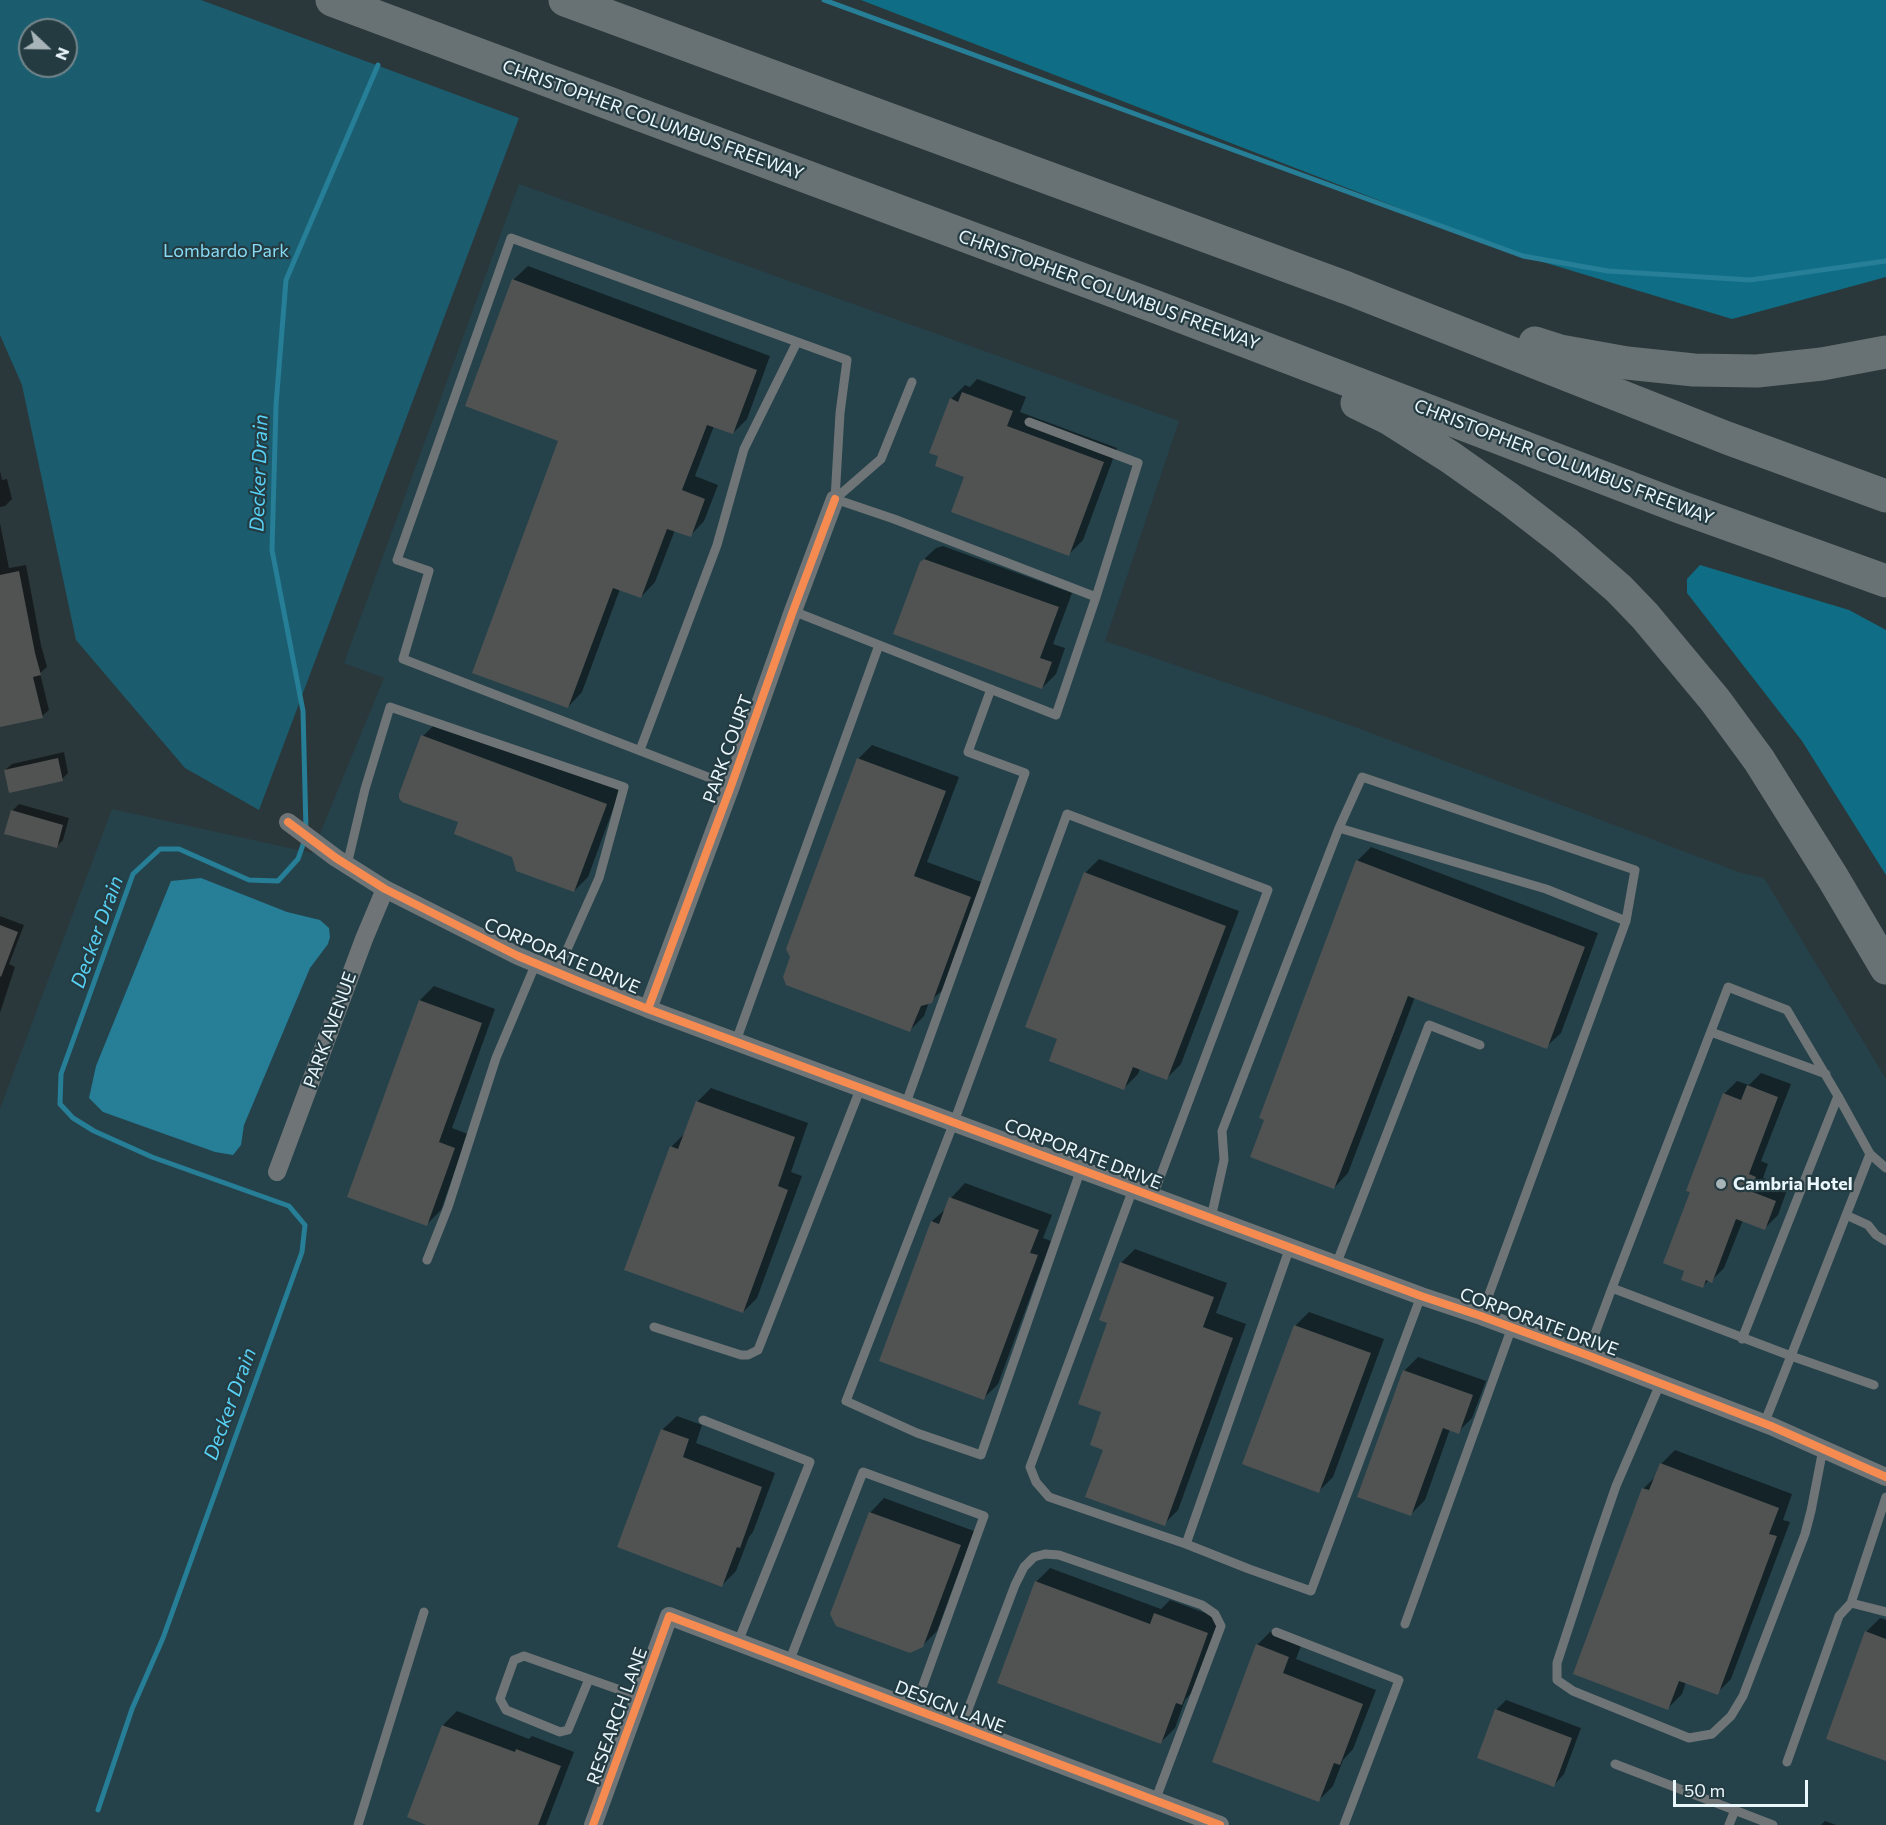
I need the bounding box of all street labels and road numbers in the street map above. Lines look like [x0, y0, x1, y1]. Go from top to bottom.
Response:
street label: CHRISTOPHER COLUMBUS FREEWAY [499, 55, 807, 185]
street label: CHRISTOPHER COLUMBUS FREEWAY [955, 225, 1263, 355]
street label: CHRISTOPHER COLUMBUS FREEWAY [1411, 395, 1717, 529]
street label: PARK COURT [698, 692, 758, 806]
street label: CORPORATE DRIVE [481, 913, 643, 999]
street label: PARK AVENUE [299, 969, 361, 1091]
street label: CORPORATE DRIVE [1001, 1114, 1165, 1194]
street label: CORPORATE DRIVE [1457, 1283, 1621, 1361]
street label: RESEARCH LANE [582, 1644, 652, 1788]
street label: DESIGN LANE [892, 1676, 1008, 1738]

